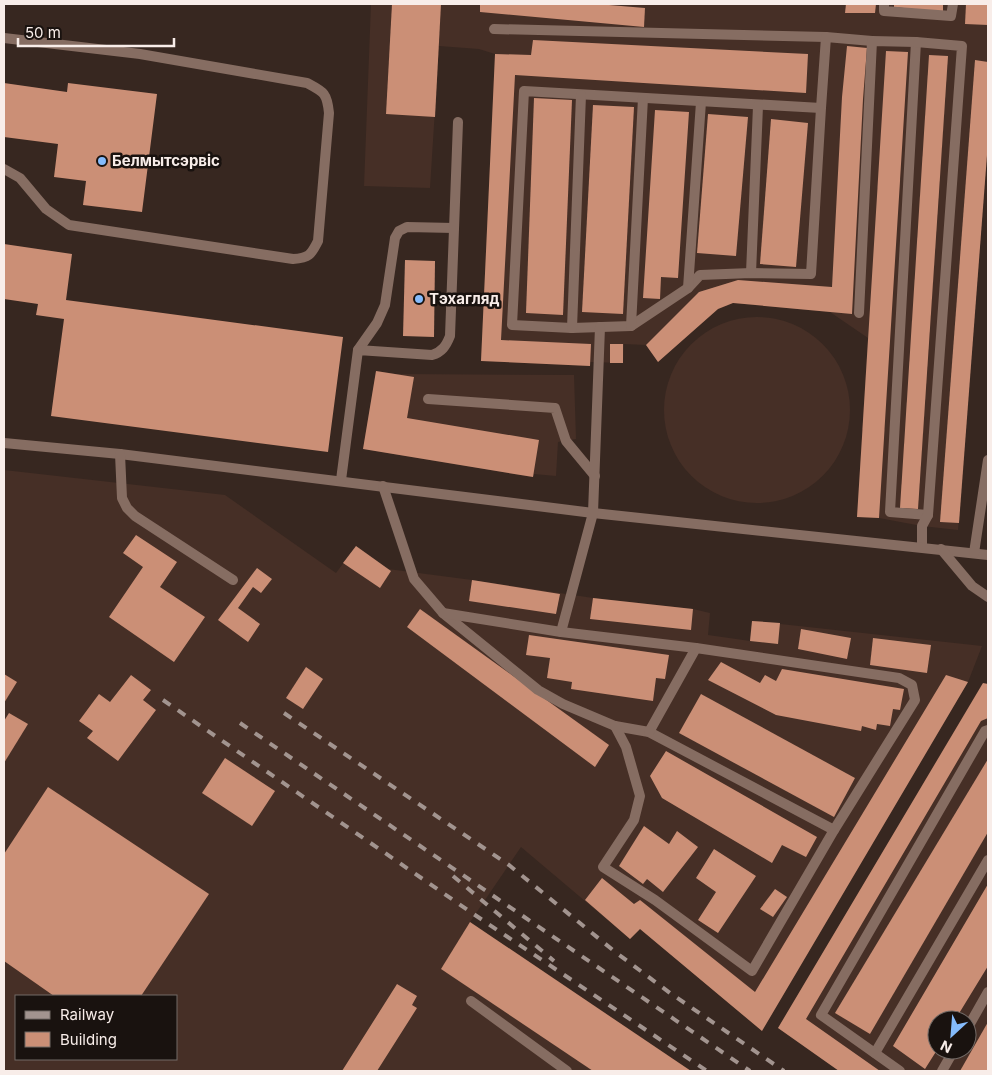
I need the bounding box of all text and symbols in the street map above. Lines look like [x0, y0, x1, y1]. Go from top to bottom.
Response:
scale bar [18, 15, 174, 47]
text: 50 m [25, 23, 61, 42]
place label: Белмытсэрвіс [112, 151, 220, 170]
marker: Белмытсэрвіс [96, 155, 108, 167]
place label: Тэхагляд [429, 289, 499, 308]
marker: Тэхагляд [413, 293, 425, 305]
legend [15, 995, 178, 1060]
text: Railway [60, 1005, 115, 1024]
north arrow [927, 1010, 977, 1060]
text: Building [60, 1030, 117, 1049]
text: N [938, 1037, 955, 1057]

